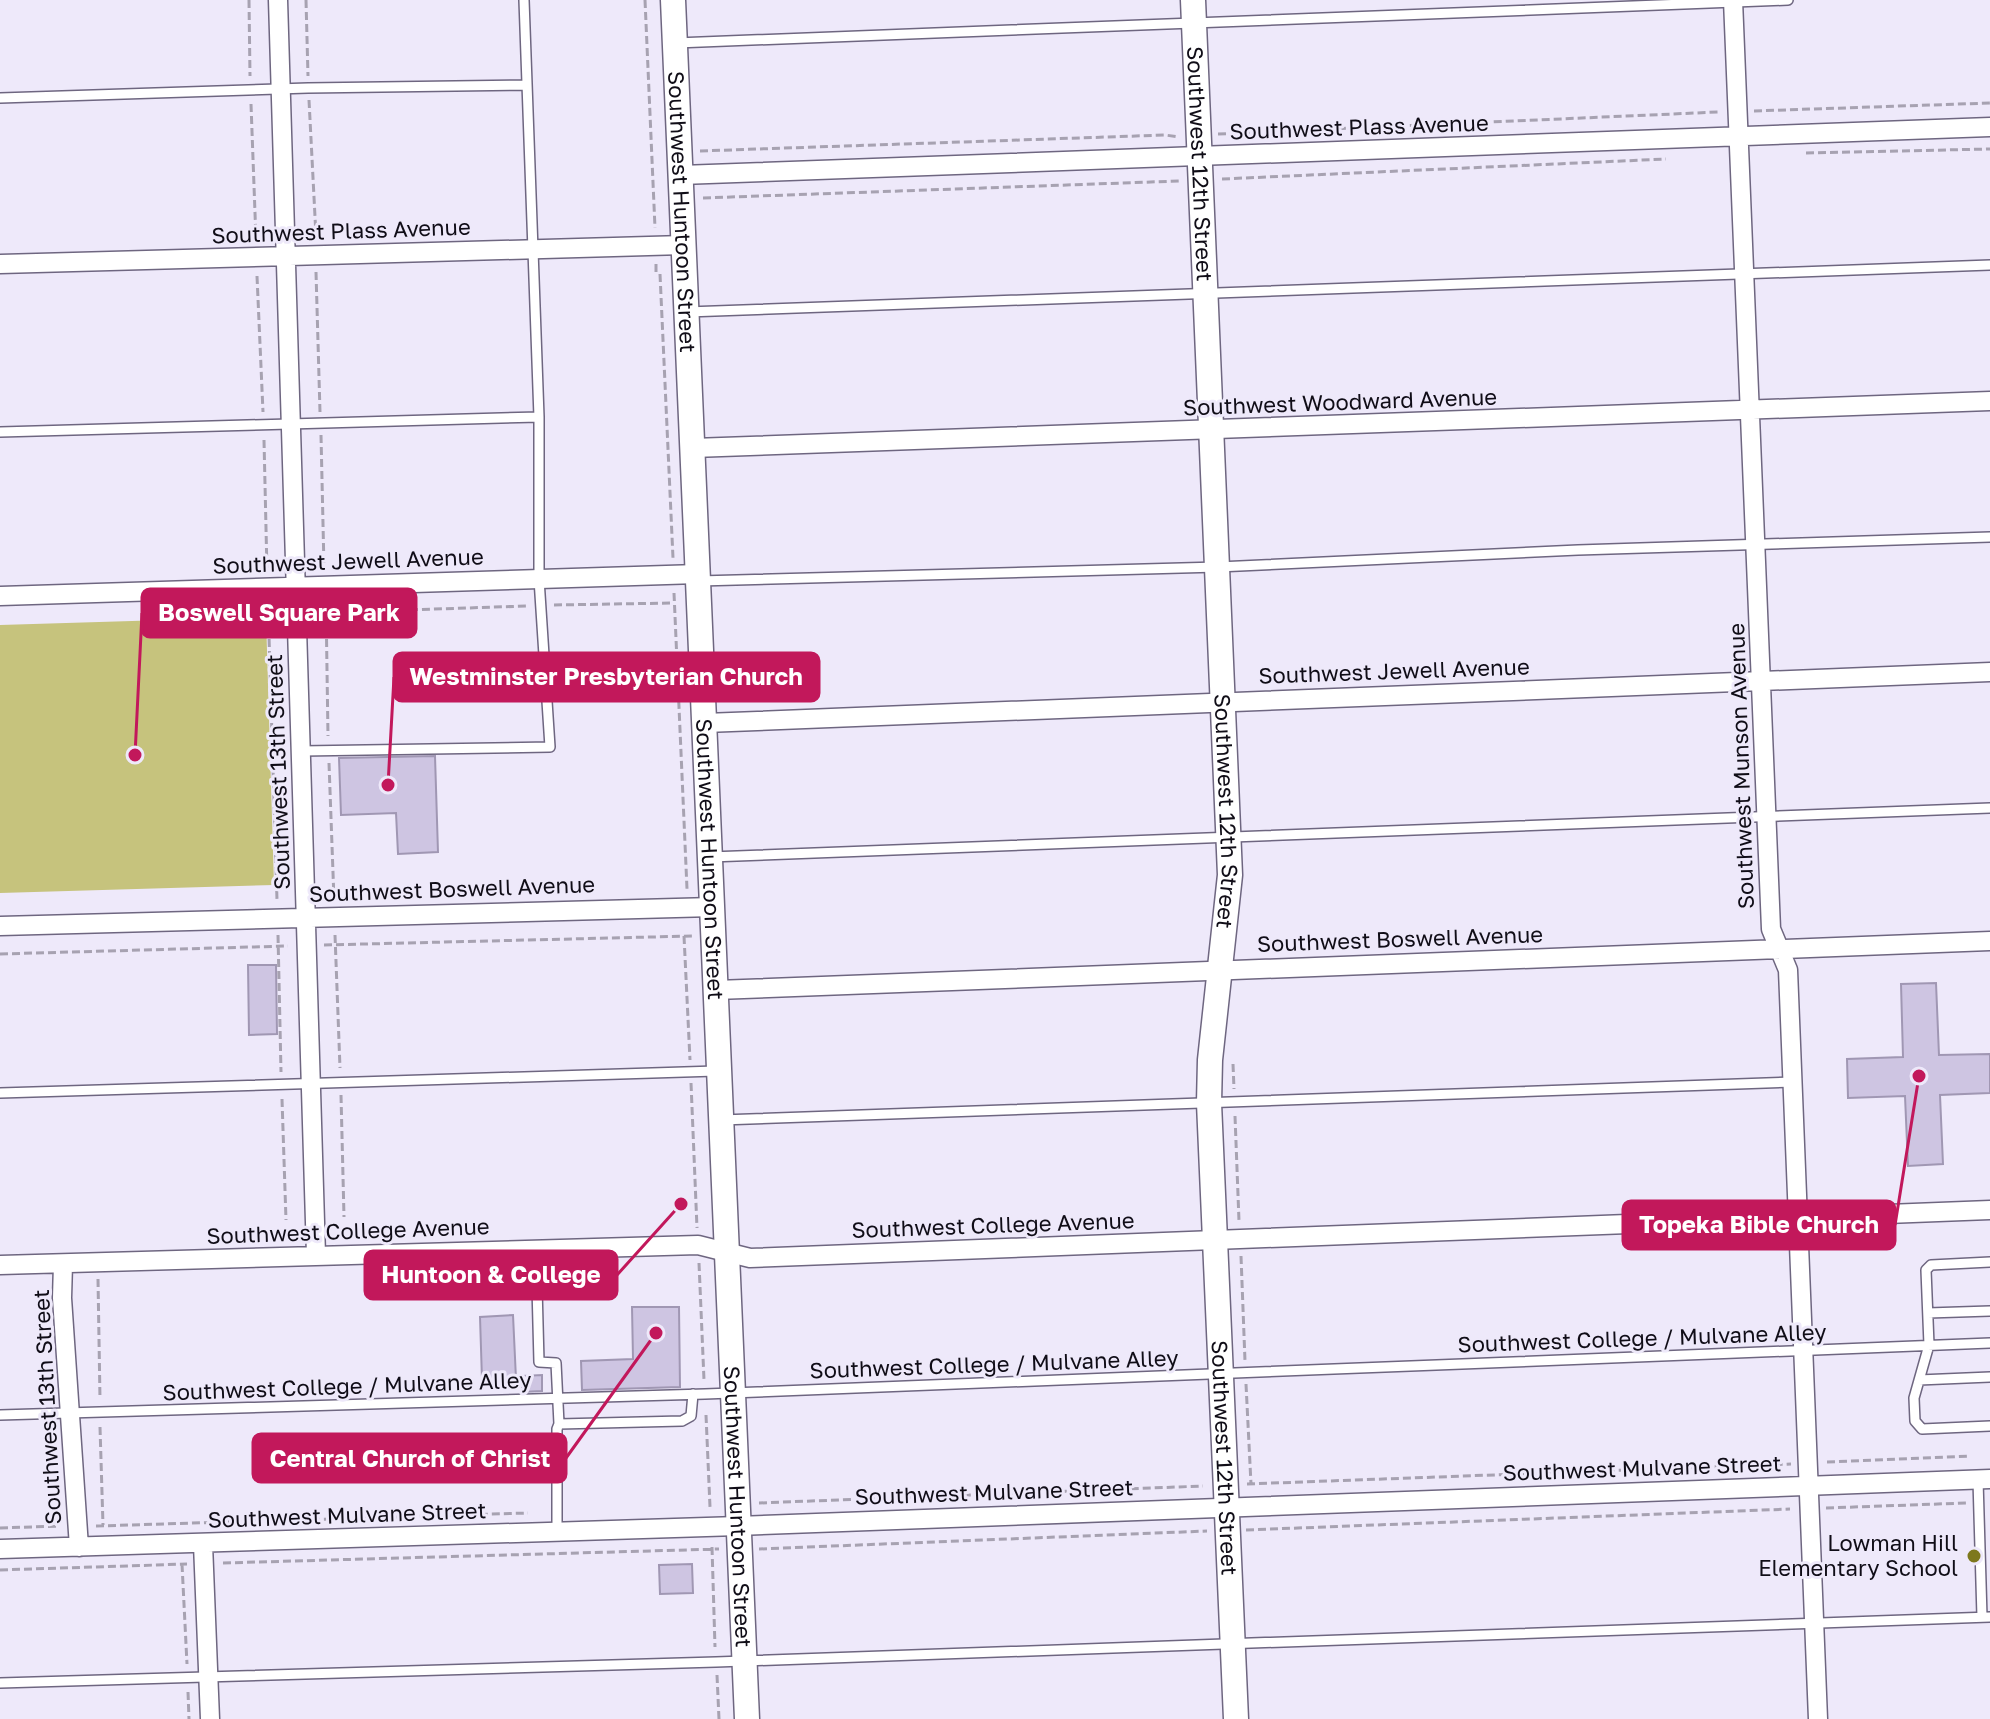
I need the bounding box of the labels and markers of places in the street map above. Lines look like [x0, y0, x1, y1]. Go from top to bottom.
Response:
callout: Boswell Square Park [142, 589, 416, 637]
callout: Westminster Presbyterian Church [394, 653, 819, 701]
callout: Topeka Bible Church [1623, 1201, 1895, 1249]
callout: Huntoon & College [365, 1251, 617, 1299]
callout: Central Church of Christ [253, 1434, 566, 1482]
place label: Lowman Hill Elementary School [1758, 1529, 1958, 1581]
marker: Lowman Hill Elementary School [1965, 1547, 1983, 1565]

